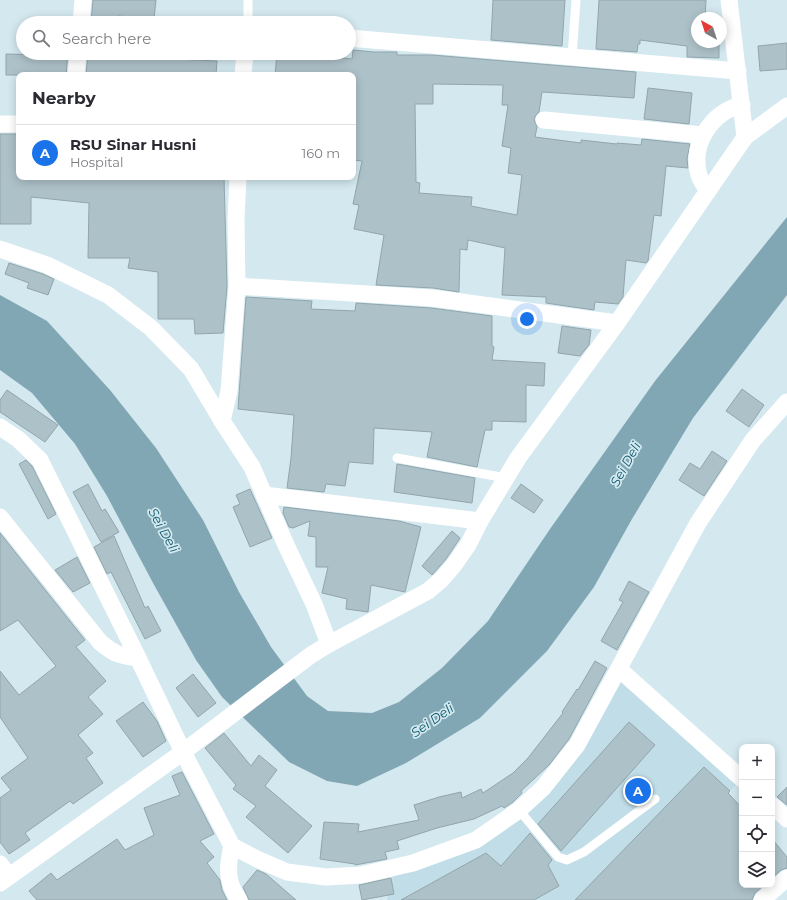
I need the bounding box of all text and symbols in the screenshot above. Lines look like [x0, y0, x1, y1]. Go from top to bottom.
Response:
north arrow [691, 12, 727, 48]
search box [16, 16, 356, 60]
icon: search [30, 27, 52, 49]
text: Search here [62, 29, 151, 48]
text: Nearby [32, 88, 96, 108]
text: RSU Sinar Husni [70, 135, 196, 154]
text: A [40, 145, 50, 161]
text: 160 m [302, 145, 340, 161]
text: Hospital [70, 154, 123, 170]
your location [517, 309, 537, 329]
water label: Sei Deli [606, 439, 644, 489]
water label: Sei Deli [145, 505, 183, 555]
water label: Sei Deli [408, 699, 457, 740]
map controls [739, 744, 775, 888]
button: + [739, 744, 775, 780]
pin: A [625, 776, 651, 806]
button: − [739, 780, 775, 816]
button: locate [739, 816, 775, 852]
button: layers [739, 852, 775, 888]

